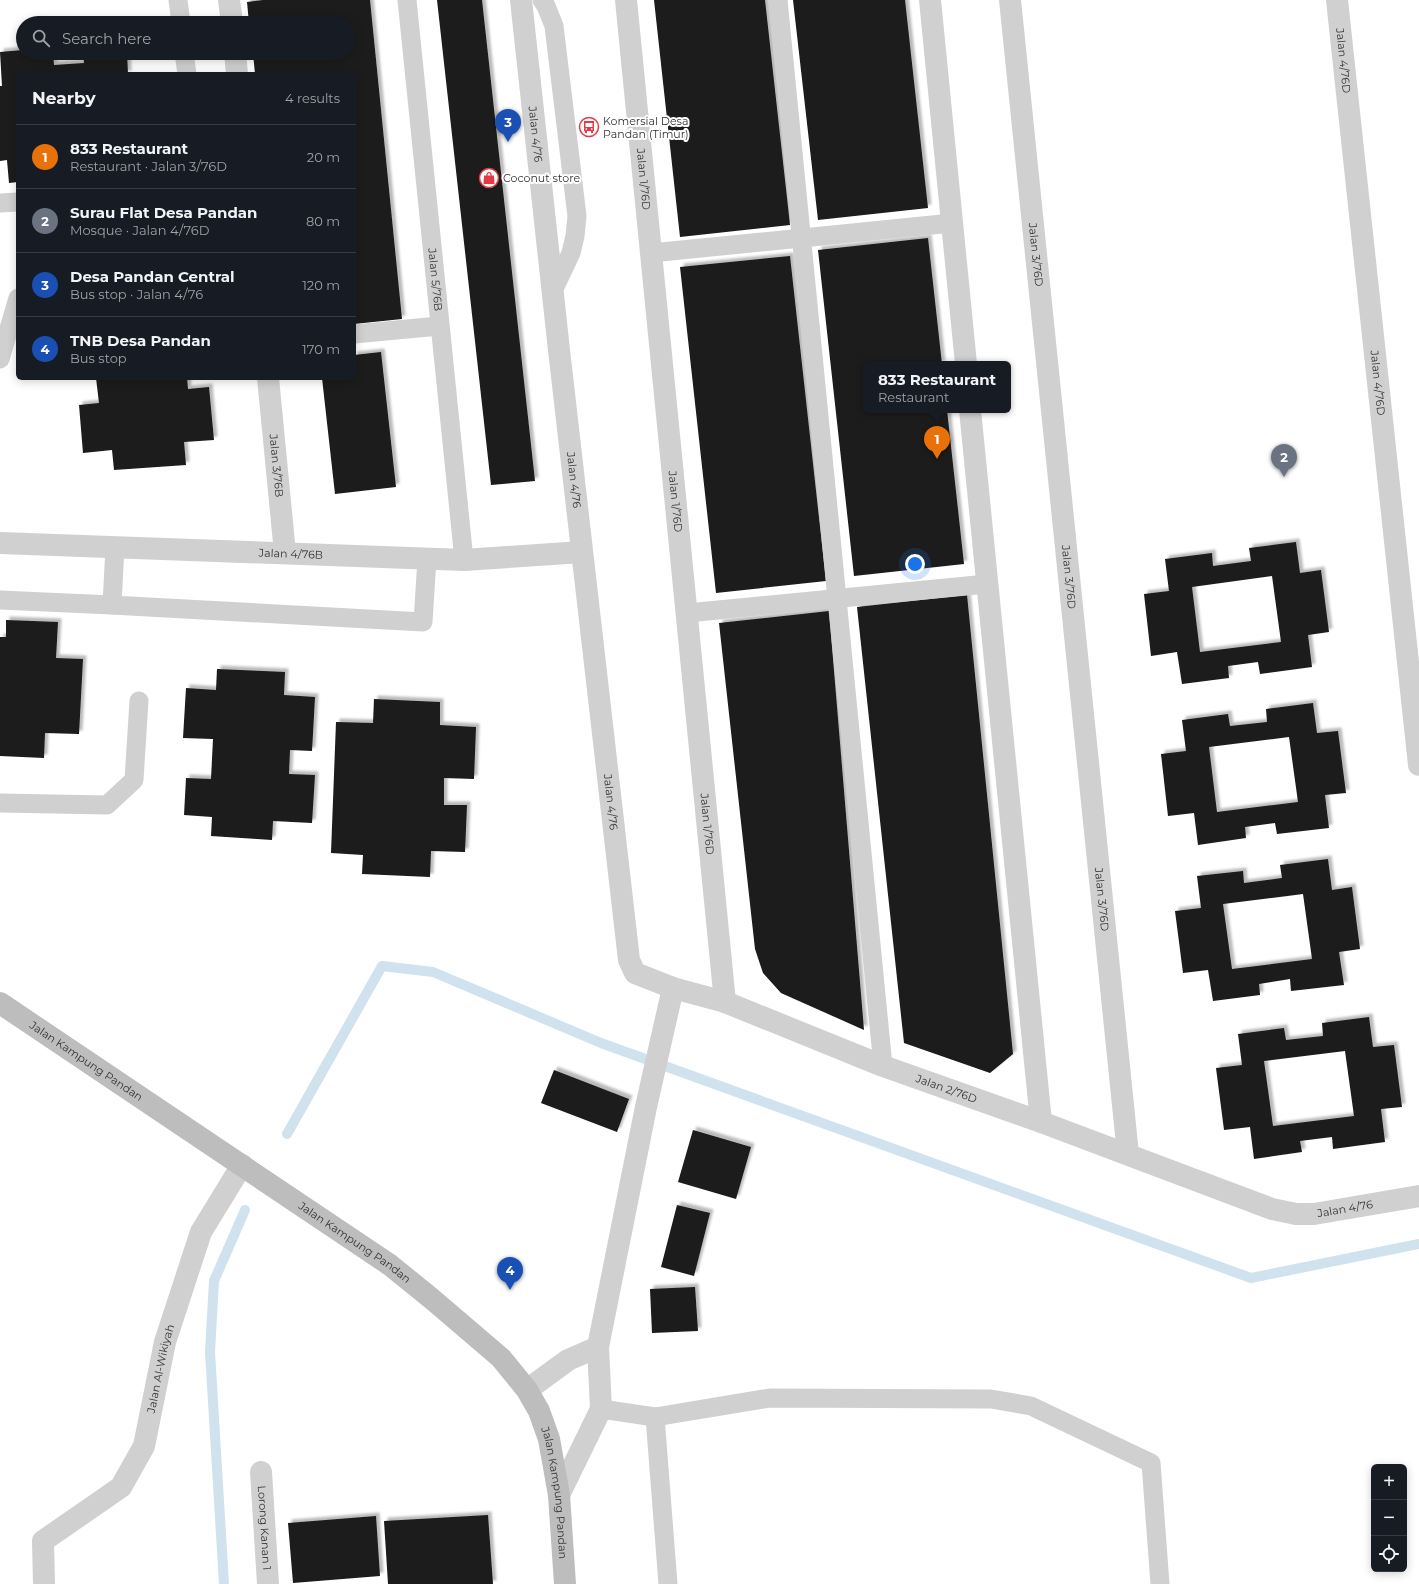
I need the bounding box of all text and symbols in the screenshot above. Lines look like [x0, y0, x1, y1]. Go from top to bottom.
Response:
search box [16, 16, 356, 60]
street label: Jalan 4/76D [1333, 26, 1354, 94]
icon: search [30, 27, 52, 49]
text: Search here [62, 29, 151, 48]
text: Nearby [32, 88, 96, 108]
text: 4 results [285, 90, 340, 106]
street label: Jalan 4/76 [525, 105, 546, 163]
pin: 3 [495, 109, 521, 142]
place label: Komersial Desa Pandan (Timur) [603, 114, 689, 141]
bus stop icon: Komersial Desa Pandan (Timur) [578, 116, 600, 138]
text: 833 Restaurant [70, 139, 188, 158]
street label: Jalan 1/76D [634, 147, 654, 211]
text: 1 [42, 149, 48, 165]
text: 20 m [307, 149, 340, 165]
text: Restaurant · Jalan 3/76D [70, 158, 227, 174]
shop icon: Coconut store [478, 167, 500, 189]
place label: Coconut store [503, 171, 580, 185]
text: Surau Flat Desa Pandan [70, 203, 257, 222]
text: 2 [41, 213, 49, 229]
text: 80 m [306, 213, 340, 229]
street label: Jalan 3/76D [1026, 221, 1046, 287]
text: Mosque · Jalan 4/76D [70, 222, 210, 238]
street label: Jalan 5/76B [425, 246, 446, 312]
text: Desa Pandan Central [70, 267, 235, 286]
text: 3 [41, 277, 49, 293]
text: 120 m [302, 277, 340, 293]
text: Bus stop · Jalan 4/76 [70, 286, 203, 302]
text: TNB Desa Pandan [70, 331, 211, 350]
text: 4 [41, 341, 49, 357]
text: 170 m [302, 341, 340, 357]
street label: Jalan 4/76D [1367, 349, 1388, 416]
text: Bus stop [70, 350, 127, 366]
popup [863, 361, 1011, 413]
text: 833 Restaurant [878, 370, 996, 389]
text: Restaurant [878, 389, 949, 405]
pin: 1 [924, 426, 950, 459]
street label: Jalan 3/76B [266, 432, 287, 498]
pin: 2 [1271, 444, 1297, 477]
street label: Jalan 4/76 [564, 450, 584, 509]
street label: Jalan 1/76D [665, 469, 686, 533]
street label: Jalan 3/76D [1059, 543, 1079, 610]
street label: Jalan 4/76B [257, 545, 323, 562]
your location [905, 554, 925, 574]
street label: Jalan 4/76 [601, 772, 621, 831]
street label: Jalan 1/76D [697, 792, 717, 855]
street label: Jalan 3/76D [1092, 866, 1112, 932]
street label: Jalan Kampung Pandan [26, 1017, 146, 1104]
street label: Jalan 2/76D [913, 1071, 979, 1106]
street label: Jalan 4/76 [1315, 1197, 1374, 1221]
street label: Jalan Kampung Pandan [295, 1198, 414, 1286]
pin: 4 [497, 1257, 523, 1290]
street label: Jalan Al-Wikiyah [144, 1322, 177, 1415]
street label: Jalan Kampung Pandan [538, 1424, 570, 1559]
map controls [1371, 1464, 1407, 1572]
button: + [1371, 1464, 1407, 1500]
street label: Lorong Kanan 1 [255, 1485, 274, 1571]
button: − [1371, 1500, 1407, 1536]
button: locate [1371, 1536, 1407, 1572]

